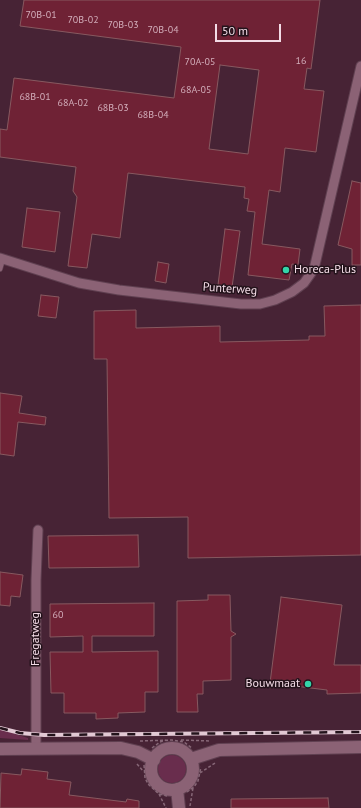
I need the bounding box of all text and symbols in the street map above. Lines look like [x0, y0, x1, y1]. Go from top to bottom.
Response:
house number: 70B-01 [25, 9, 57, 21]
house number: 70B-02 [67, 14, 99, 26]
scale bar [217, 16, 283, 42]
house number: 70B-03 [107, 19, 139, 31]
text: 50 m [222, 23, 248, 38]
house number: 70B-04 [147, 24, 179, 36]
house number: 16 [296, 55, 306, 67]
house number: 70A-05 [185, 56, 215, 68]
house number: 68A-05 [181, 84, 211, 96]
house number: 68B-01 [19, 91, 51, 103]
house number: 68A-02 [58, 97, 88, 109]
house number: 68B-03 [97, 102, 129, 114]
house number: 68B-04 [137, 109, 169, 121]
place label: Horeca-Plus [294, 263, 356, 277]
marker: Horeca-Plus [281, 265, 291, 275]
street label: Punterweg [202, 280, 258, 298]
house number: 60 [53, 609, 63, 621]
street label: Fregatweg [29, 612, 43, 666]
place label: Bouwmaat [246, 677, 300, 691]
marker: Bouwmaat [303, 679, 313, 689]

